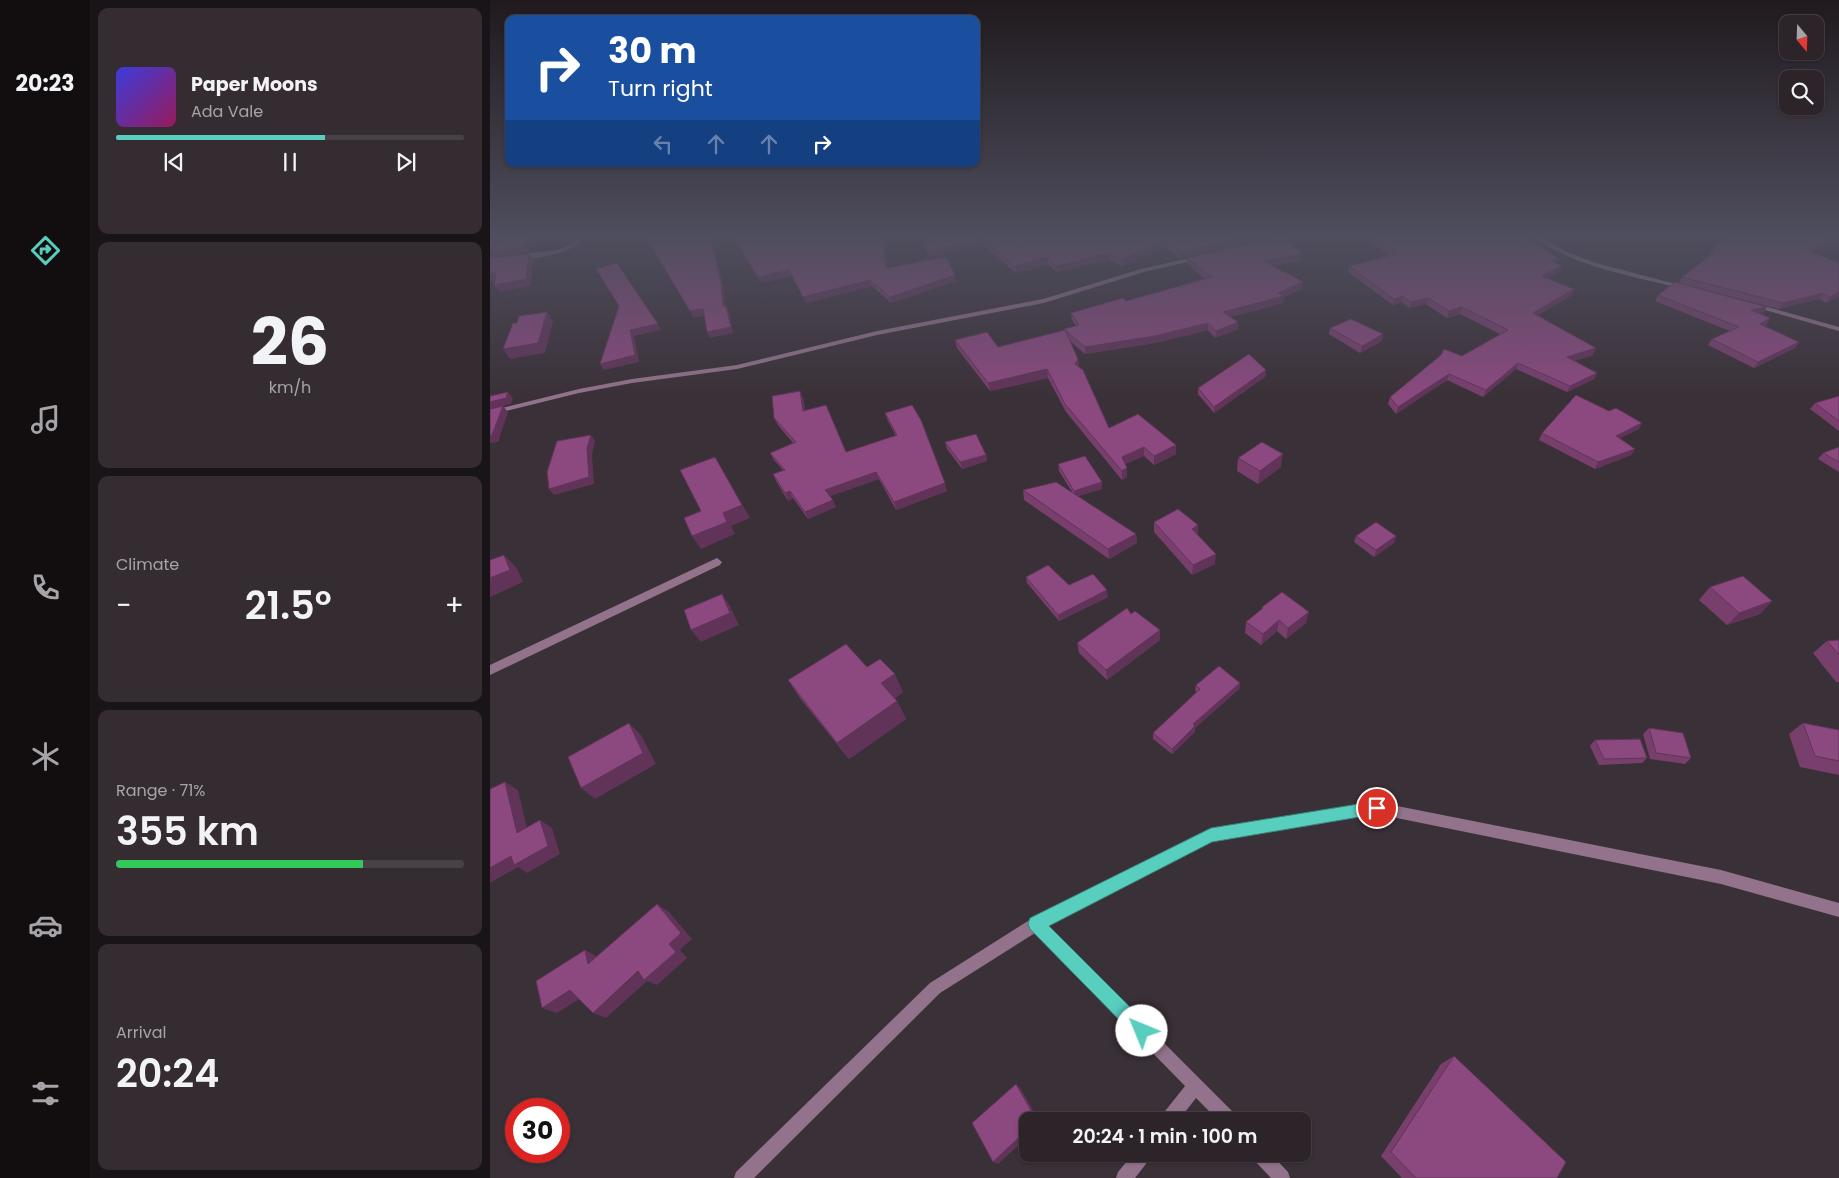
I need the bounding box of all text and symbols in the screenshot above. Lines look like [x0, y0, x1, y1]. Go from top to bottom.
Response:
north arrow [1779, 15, 1824, 60]
map controls [1779, 15, 1824, 115]
text: 30 m [608, 26, 696, 75]
icon: right [525, 35, 590, 100]
text: 20:23 [15, 68, 75, 99]
button: search [1779, 70, 1824, 115]
text: Paper Moons [191, 71, 318, 98]
text: Turn right [608, 73, 713, 104]
text: Ada Vale [191, 100, 263, 123]
icon: left [649, 130, 677, 158]
icon: ahead [702, 130, 730, 158]
icon: ahead [755, 130, 783, 158]
icon: right [808, 130, 836, 158]
icon: previous [160, 148, 188, 176]
icon: pause [276, 148, 304, 176]
icon: next [392, 148, 420, 176]
icon: directions [28, 233, 63, 268]
text: 26 [251, 297, 329, 388]
text: km/h [269, 376, 311, 399]
icon: music [28, 402, 63, 437]
text: Climate [116, 553, 179, 576]
icon: phone [28, 570, 63, 605]
text: 21.5° [245, 579, 332, 632]
text: − [116, 586, 131, 625]
text: + [445, 586, 464, 625]
icon: climate [28, 739, 63, 774]
text: Range · 71% [116, 779, 205, 802]
pin [1356, 787, 1398, 829]
icon: arrive [1363, 794, 1391, 822]
text: 355 km [116, 805, 259, 858]
icon: car [28, 908, 63, 943]
position arrow [1115, 1004, 1167, 1056]
text: Arrival [116, 1021, 166, 1044]
text: 20:24 [116, 1047, 219, 1100]
icon: filters [28, 1076, 63, 1111]
speed limit sign: 30 [505, 1098, 570, 1163]
text: 20:24 · 1 min · 100 m [1072, 1123, 1258, 1150]

